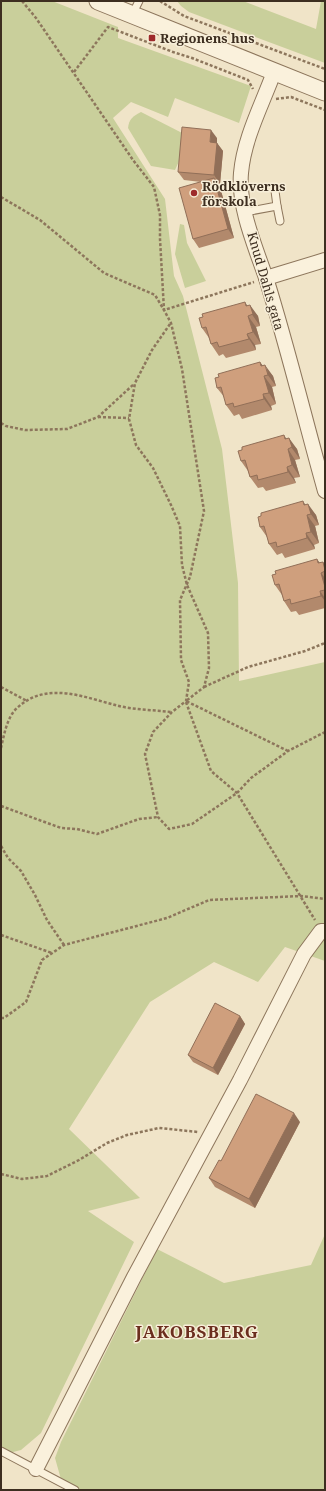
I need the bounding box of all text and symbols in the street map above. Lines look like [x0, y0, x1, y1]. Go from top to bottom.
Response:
place label: Regionens hus [160, 29, 255, 47]
marker: Regionens hus [147, 33, 157, 43]
place label: Rödklöverns förskola [202, 177, 286, 210]
marker: Rödklöverns förskola [189, 188, 199, 198]
street label: Knud Dahls gata [243, 230, 289, 332]
district label: JAKOBSBERG [134, 1320, 259, 1343]

